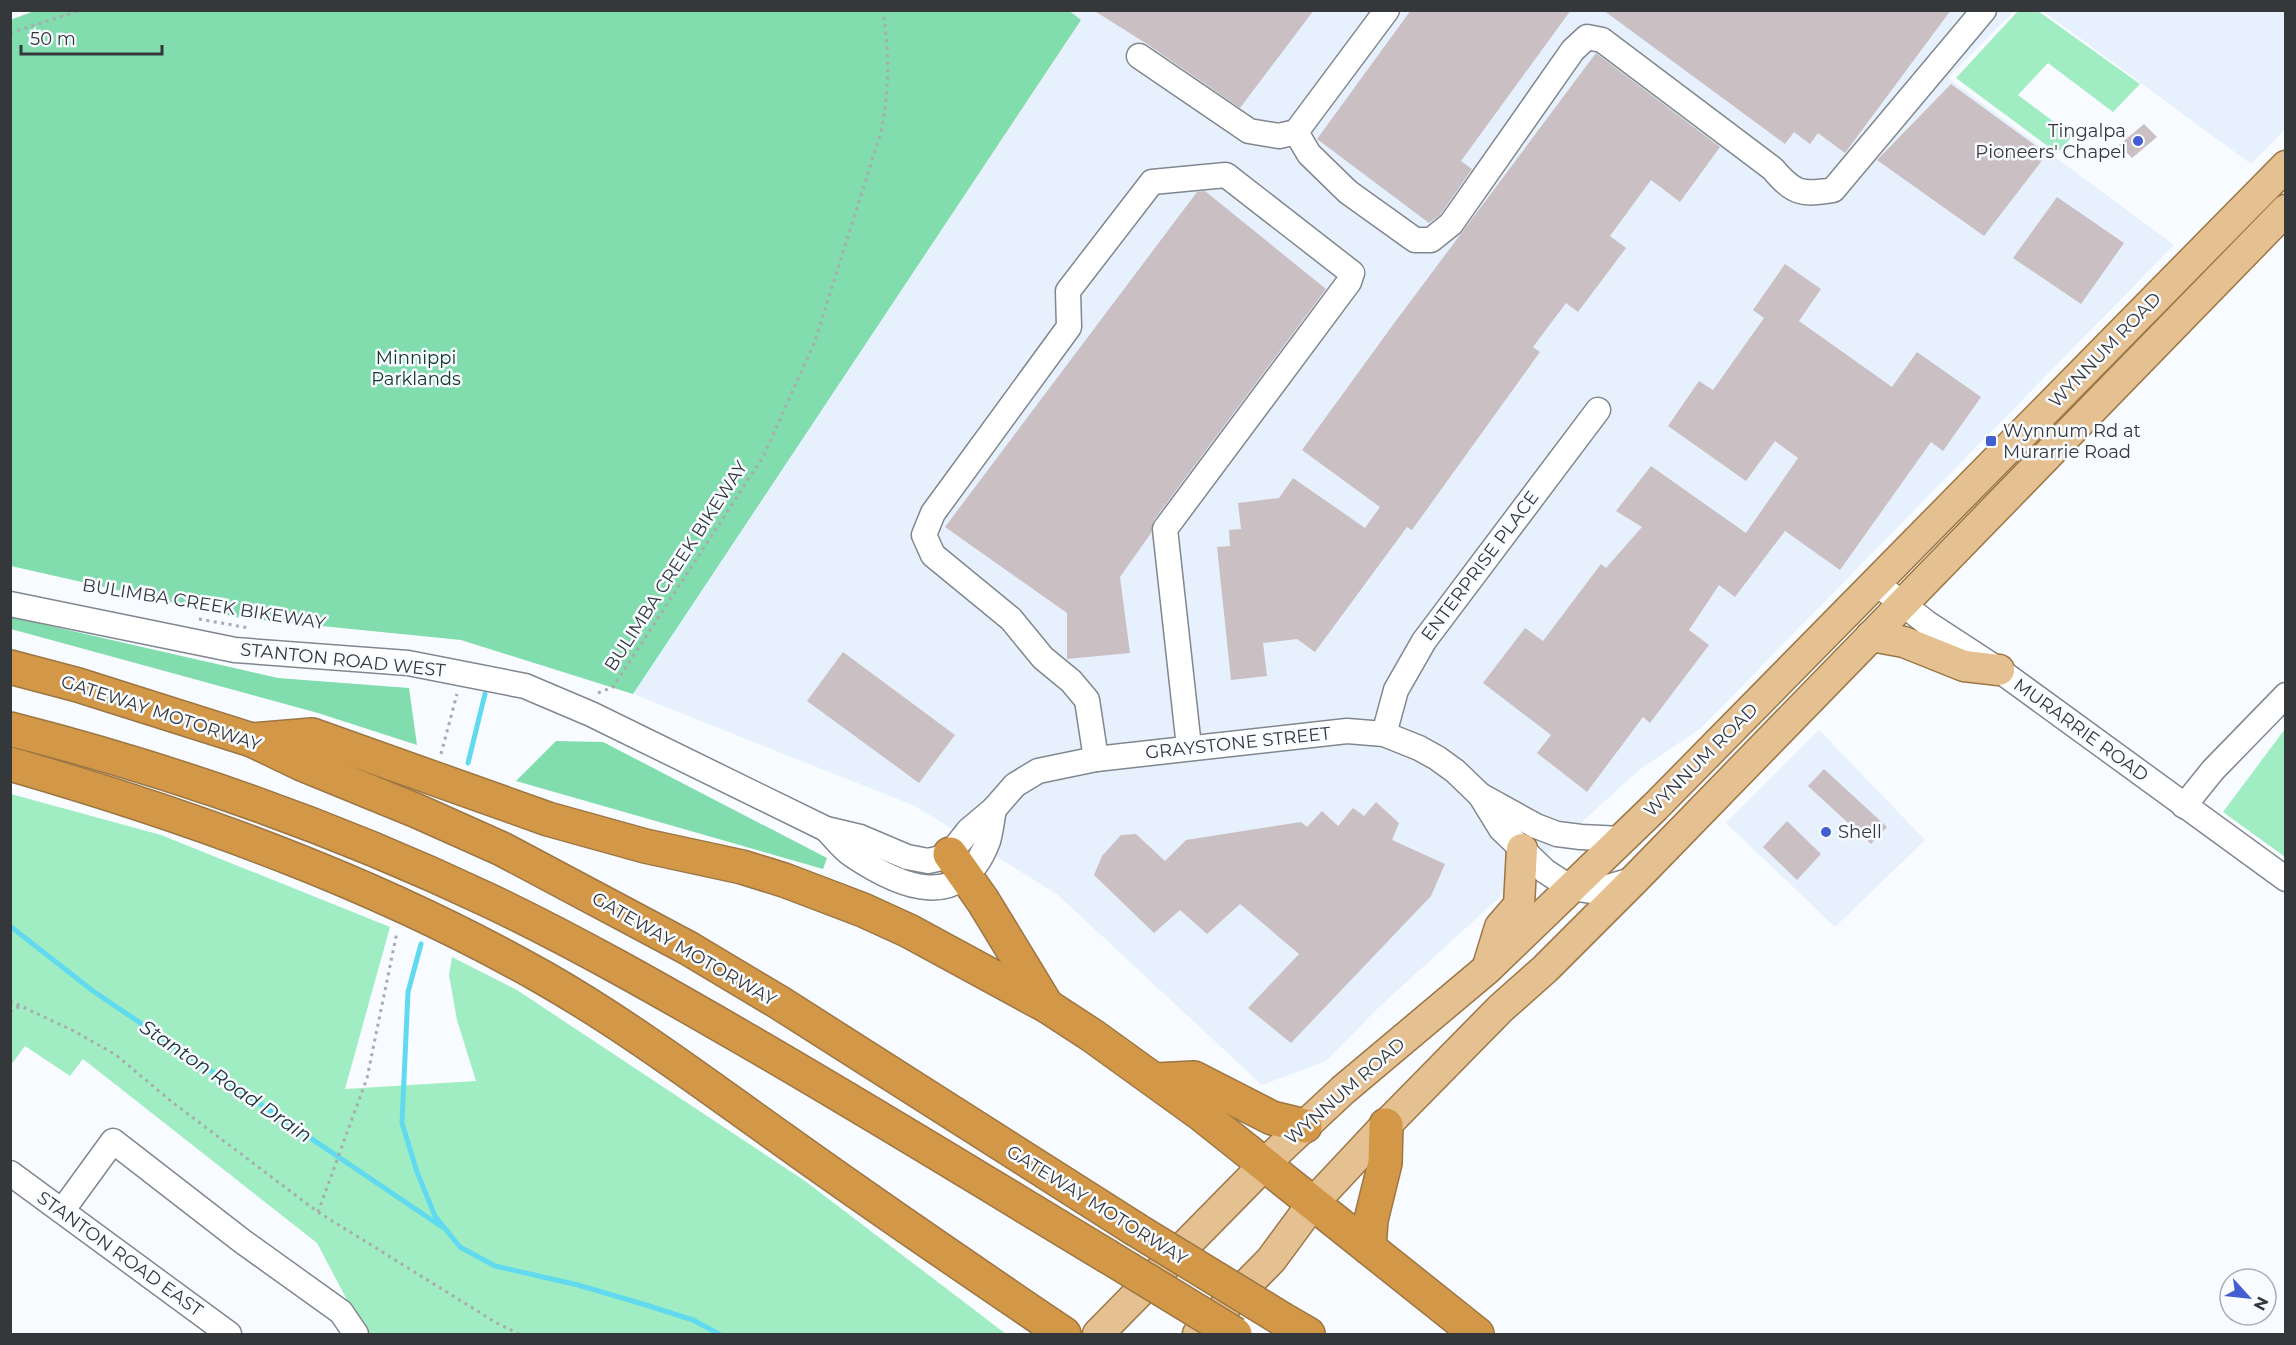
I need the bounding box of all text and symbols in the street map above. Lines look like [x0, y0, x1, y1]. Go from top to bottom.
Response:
scale bar [21, 18, 162, 56]
text: 50 m [30, 28, 76, 50]
place label: Tingalpa Pioneers' Chapel [1975, 120, 2126, 163]
marker: Tingalpa Pioneers' Chapel [2131, 134, 2145, 148]
street label: WYNNUM ROAD [2044, 288, 2166, 412]
park label: Minnippi Parklands [371, 347, 461, 390]
place label: Wynnum Rd at Murarrie Road [2003, 420, 2141, 463]
marker: Wynnum Rd at Murarrie Road [1984, 434, 1998, 448]
street label: BULIMBA CREEK BIKEWAY [600, 456, 753, 675]
street label: ENTERPRISE PLACE [1416, 487, 1544, 645]
street label: BULIMBA CREEK BIKEWAY [81, 574, 328, 634]
street label: STANTON ROAD WEST [239, 638, 447, 682]
street label: GATEWAY MOTORWAY [58, 670, 264, 756]
street label: MURARRIE ROAD [2009, 674, 2153, 786]
street label: WYNNUM ROAD [1639, 698, 1763, 822]
street label: GRAYSTONE STREET [1144, 722, 1332, 764]
place label: Shell [1838, 821, 1882, 843]
marker: Shell [1819, 825, 1833, 839]
street label: GATEWAY MOTORWAY [588, 887, 781, 1011]
water label: Stanton Road Drain [135, 1014, 317, 1148]
street label: WYNNUM ROAD [1280, 1033, 1410, 1149]
street label: GATEWAY MOTORWAY [1002, 1140, 1192, 1270]
street label: STANTON ROAD EAST [33, 1187, 208, 1322]
north arrow [2218, 1267, 2278, 1327]
text: N [2250, 1294, 2272, 1314]

